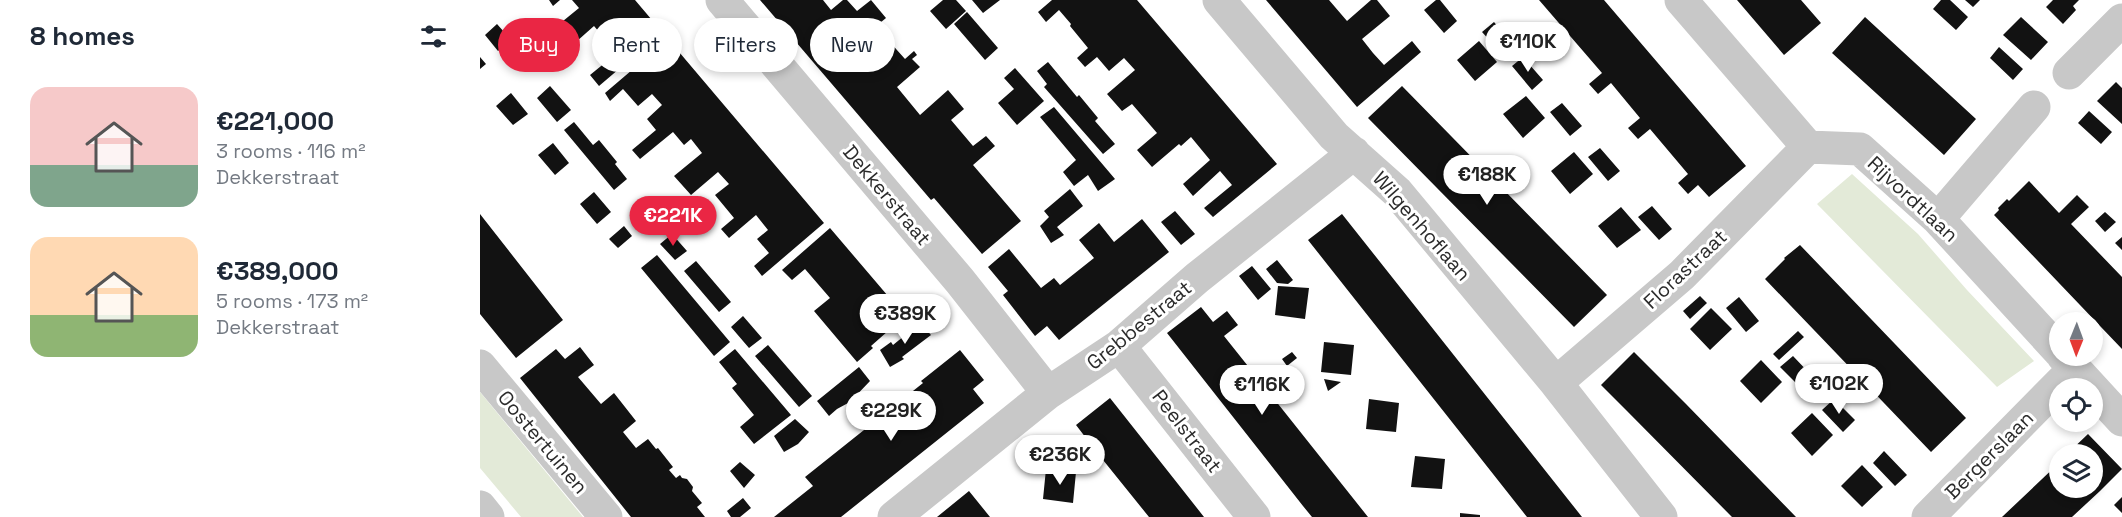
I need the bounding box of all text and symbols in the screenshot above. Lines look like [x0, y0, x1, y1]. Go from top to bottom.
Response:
chip: Buy [498, 18, 580, 72]
chip: Rent [592, 18, 682, 72]
chip: Filters [694, 18, 798, 72]
chip: New [810, 18, 895, 72]
text: 8 homes [30, 19, 135, 53]
icon: filters [417, 20, 450, 53]
pin: €110K [1486, 22, 1570, 73]
text: €110K [1499, 28, 1557, 54]
text: €221,000 [216, 104, 334, 138]
icon: home [78, 111, 150, 183]
text: 3 rooms · 116 m² [216, 138, 366, 164]
street label: Dekkerstraat [837, 139, 937, 251]
street label: Rijvordtlaan [1862, 150, 1964, 248]
pin: €188K [1445, 155, 1529, 206]
text: €188K [1457, 161, 1517, 187]
text: Dekkerstraat [216, 164, 340, 190]
street label: Wilgenhoflaan [1367, 166, 1477, 286]
pin: €221K [631, 196, 715, 247]
text: €221K [644, 202, 702, 228]
street label: Florastraat [1638, 224, 1732, 314]
text: €389,000 [216, 254, 339, 288]
icon: home [78, 261, 150, 333]
street label: Grebbestraat [1081, 275, 1197, 375]
text: 5 rooms · 173 m² [216, 288, 368, 314]
pin: €389K [863, 294, 947, 345]
text: €389K [874, 300, 936, 326]
north arrow [2049, 312, 2103, 366]
map controls [2049, 312, 2103, 498]
text: Dekkerstraat [216, 314, 340, 340]
pin: €102K [1797, 364, 1881, 415]
pin: €116K [1220, 365, 1304, 416]
text: €102K [1809, 370, 1869, 396]
text: €116K [1234, 371, 1290, 397]
button: locate [2049, 378, 2103, 432]
street label: Peelstraat [1146, 384, 1228, 478]
street label: Oostertuinen [492, 385, 594, 499]
pin: €229K [849, 391, 933, 442]
text: €229K [860, 397, 922, 423]
street label: Bergerslaan [1939, 405, 2039, 505]
pin: €236K [1018, 435, 1102, 486]
text: €236K [1029, 441, 1091, 467]
button: layers [2049, 444, 2103, 498]

